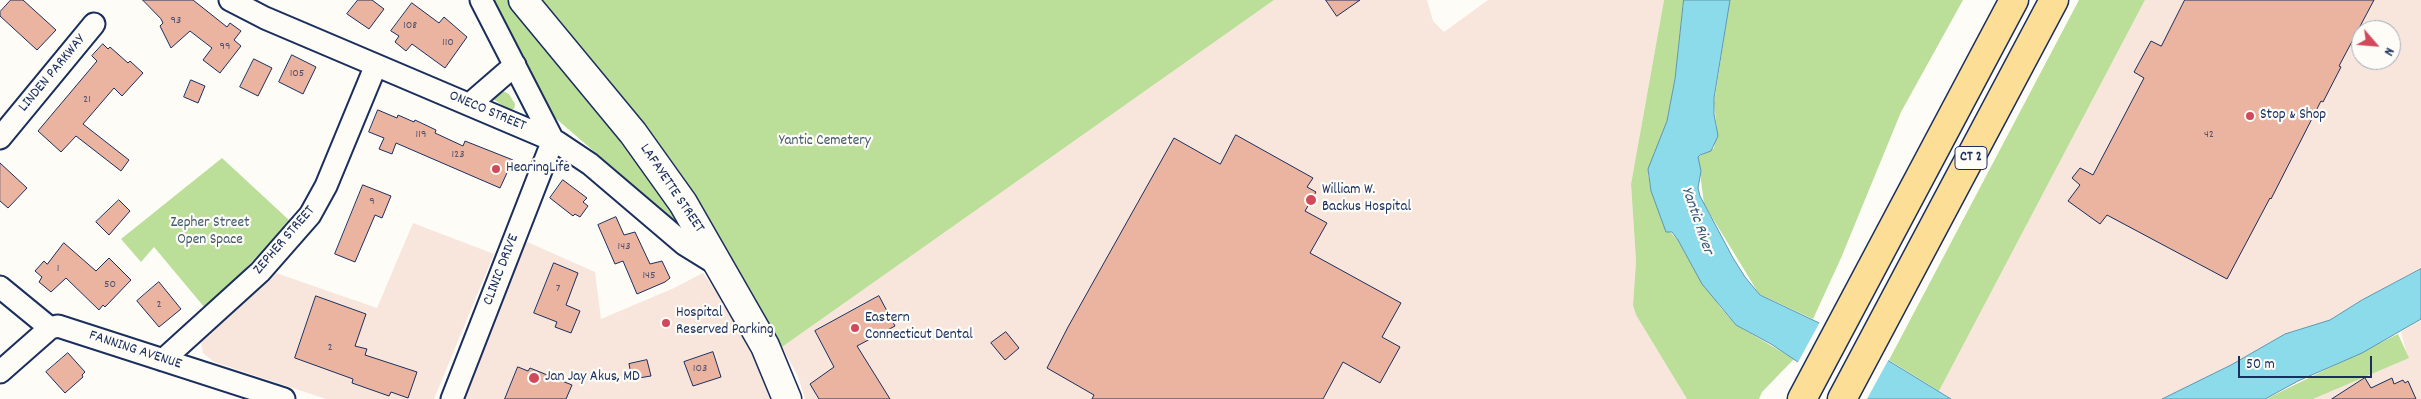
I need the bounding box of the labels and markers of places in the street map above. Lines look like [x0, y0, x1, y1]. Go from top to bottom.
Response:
place label: Stop & Shop [2260, 107, 2326, 125]
marker: Stop & Shop [2244, 110, 2256, 122]
place label: HearingLife [506, 160, 570, 178]
marker: HearingLife [490, 163, 502, 175]
place label: William W. Backus Hospital [1322, 182, 1411, 217]
marker: William W. Backus Hospital [1304, 193, 1318, 207]
place label: Hospital Reserved Parking [676, 305, 774, 340]
place label: Eastern Connecticut Dental [865, 310, 973, 345]
marker: Hospital Reserved Parking [660, 317, 672, 329]
marker: Eastern Connecticut Dental [849, 322, 861, 334]
place label: Jan Jay Akus, MD [545, 369, 640, 387]
marker: Jan Jay Akus, MD [527, 371, 541, 385]

